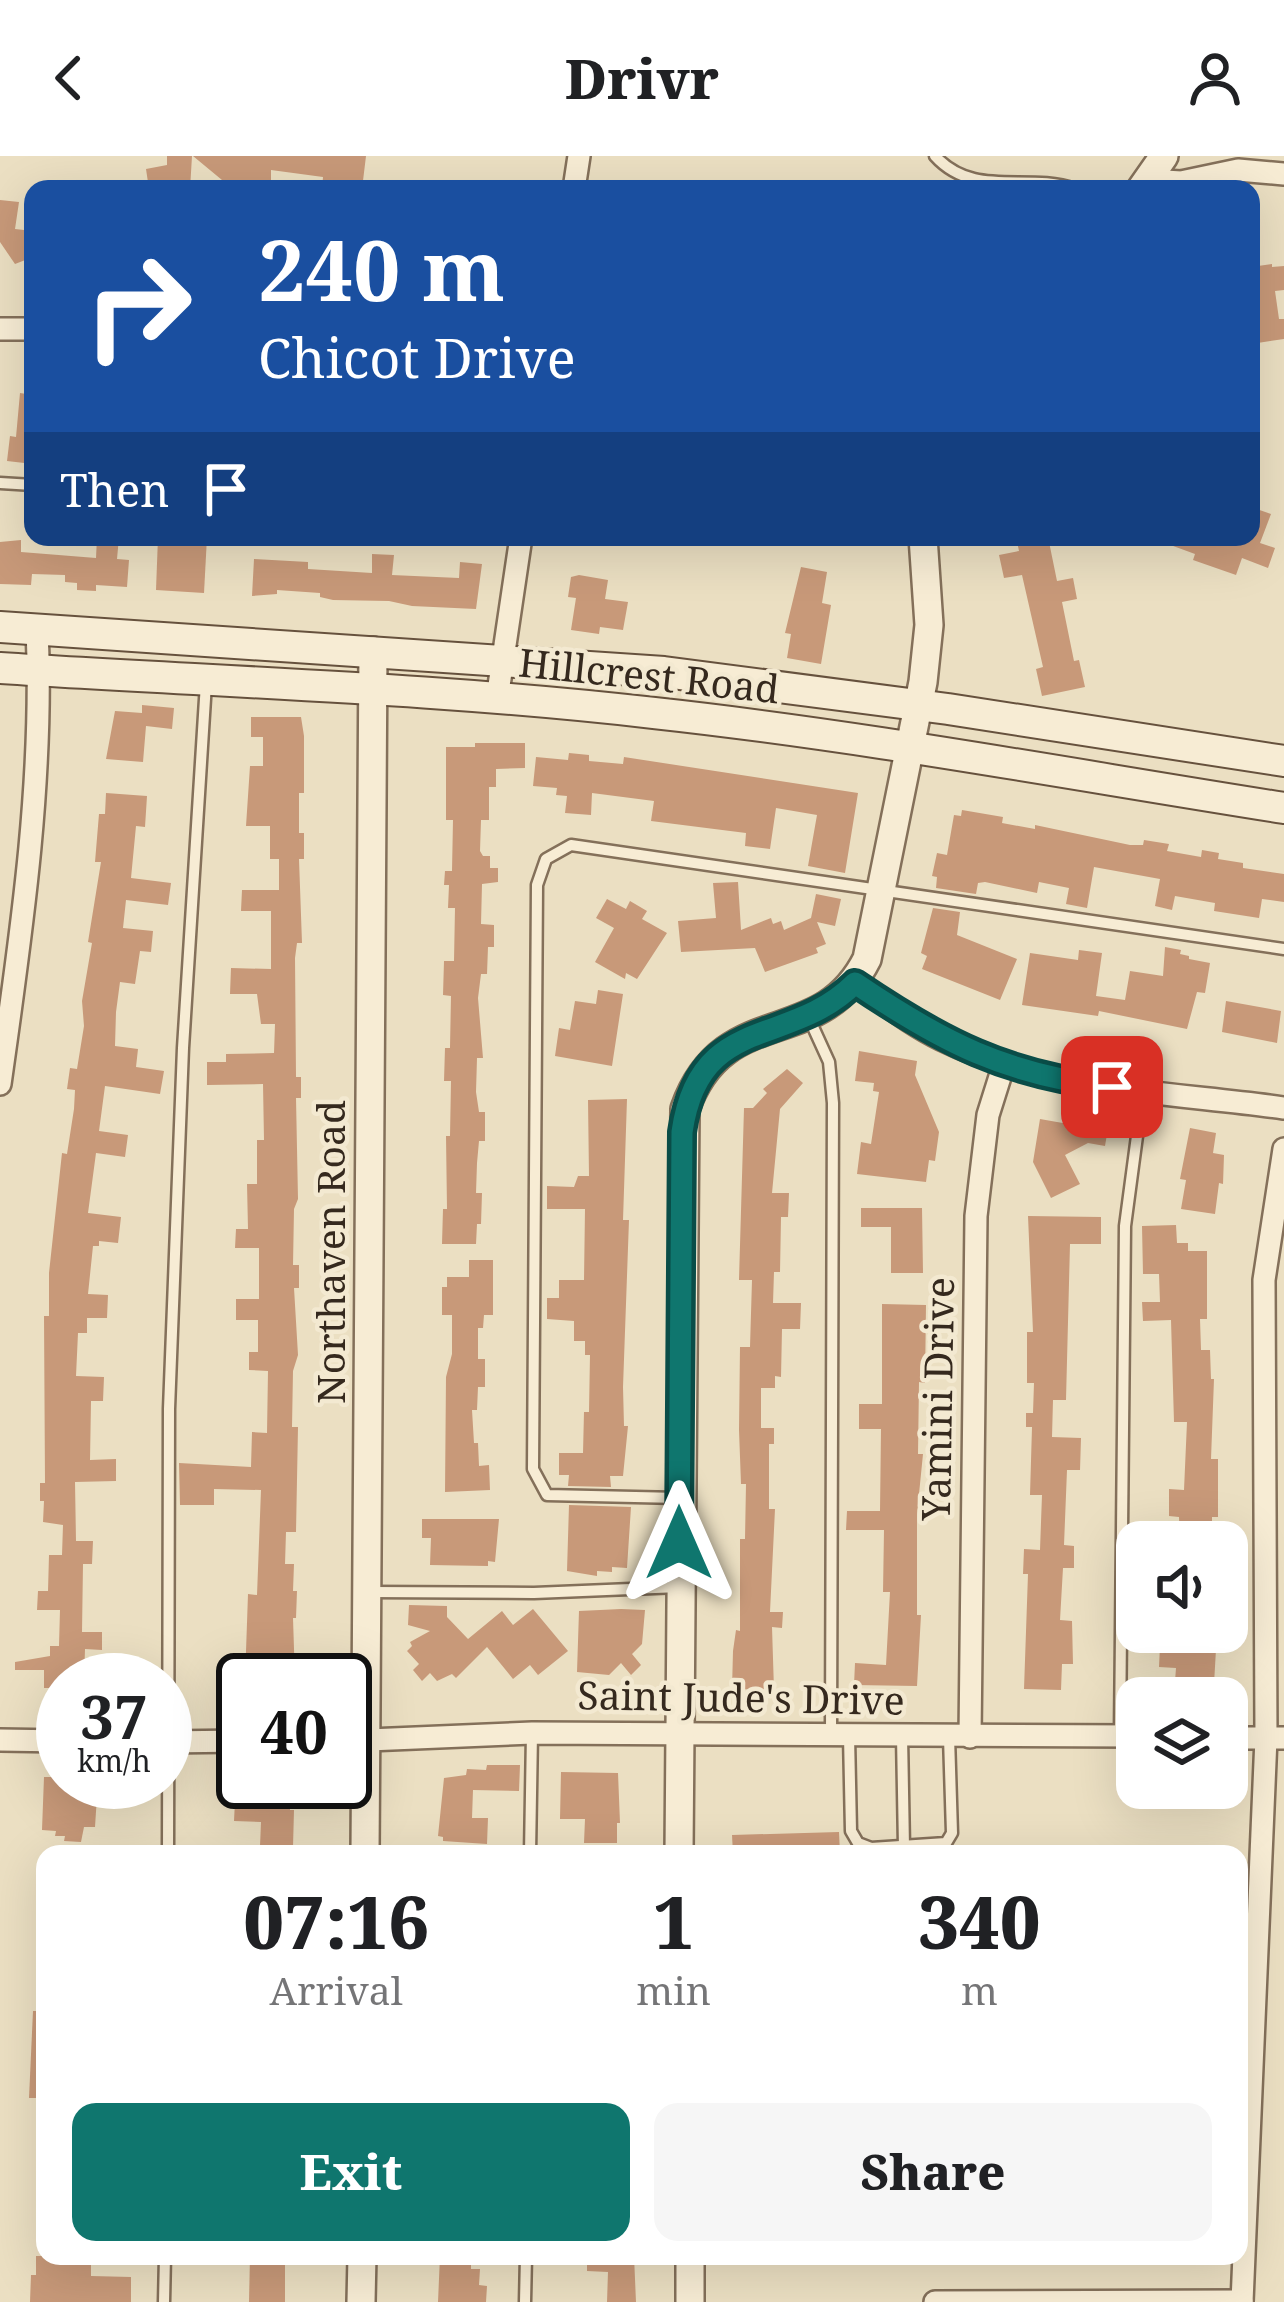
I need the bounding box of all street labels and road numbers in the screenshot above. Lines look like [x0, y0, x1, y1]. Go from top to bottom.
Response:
street label: Hillcrest Road [516, 634, 782, 715]
street label: Northaven Road [303, 1100, 356, 1404]
street label: Yamini Drive [908, 1277, 965, 1522]
street label: Saint Jude's Drive [577, 1667, 905, 1726]

